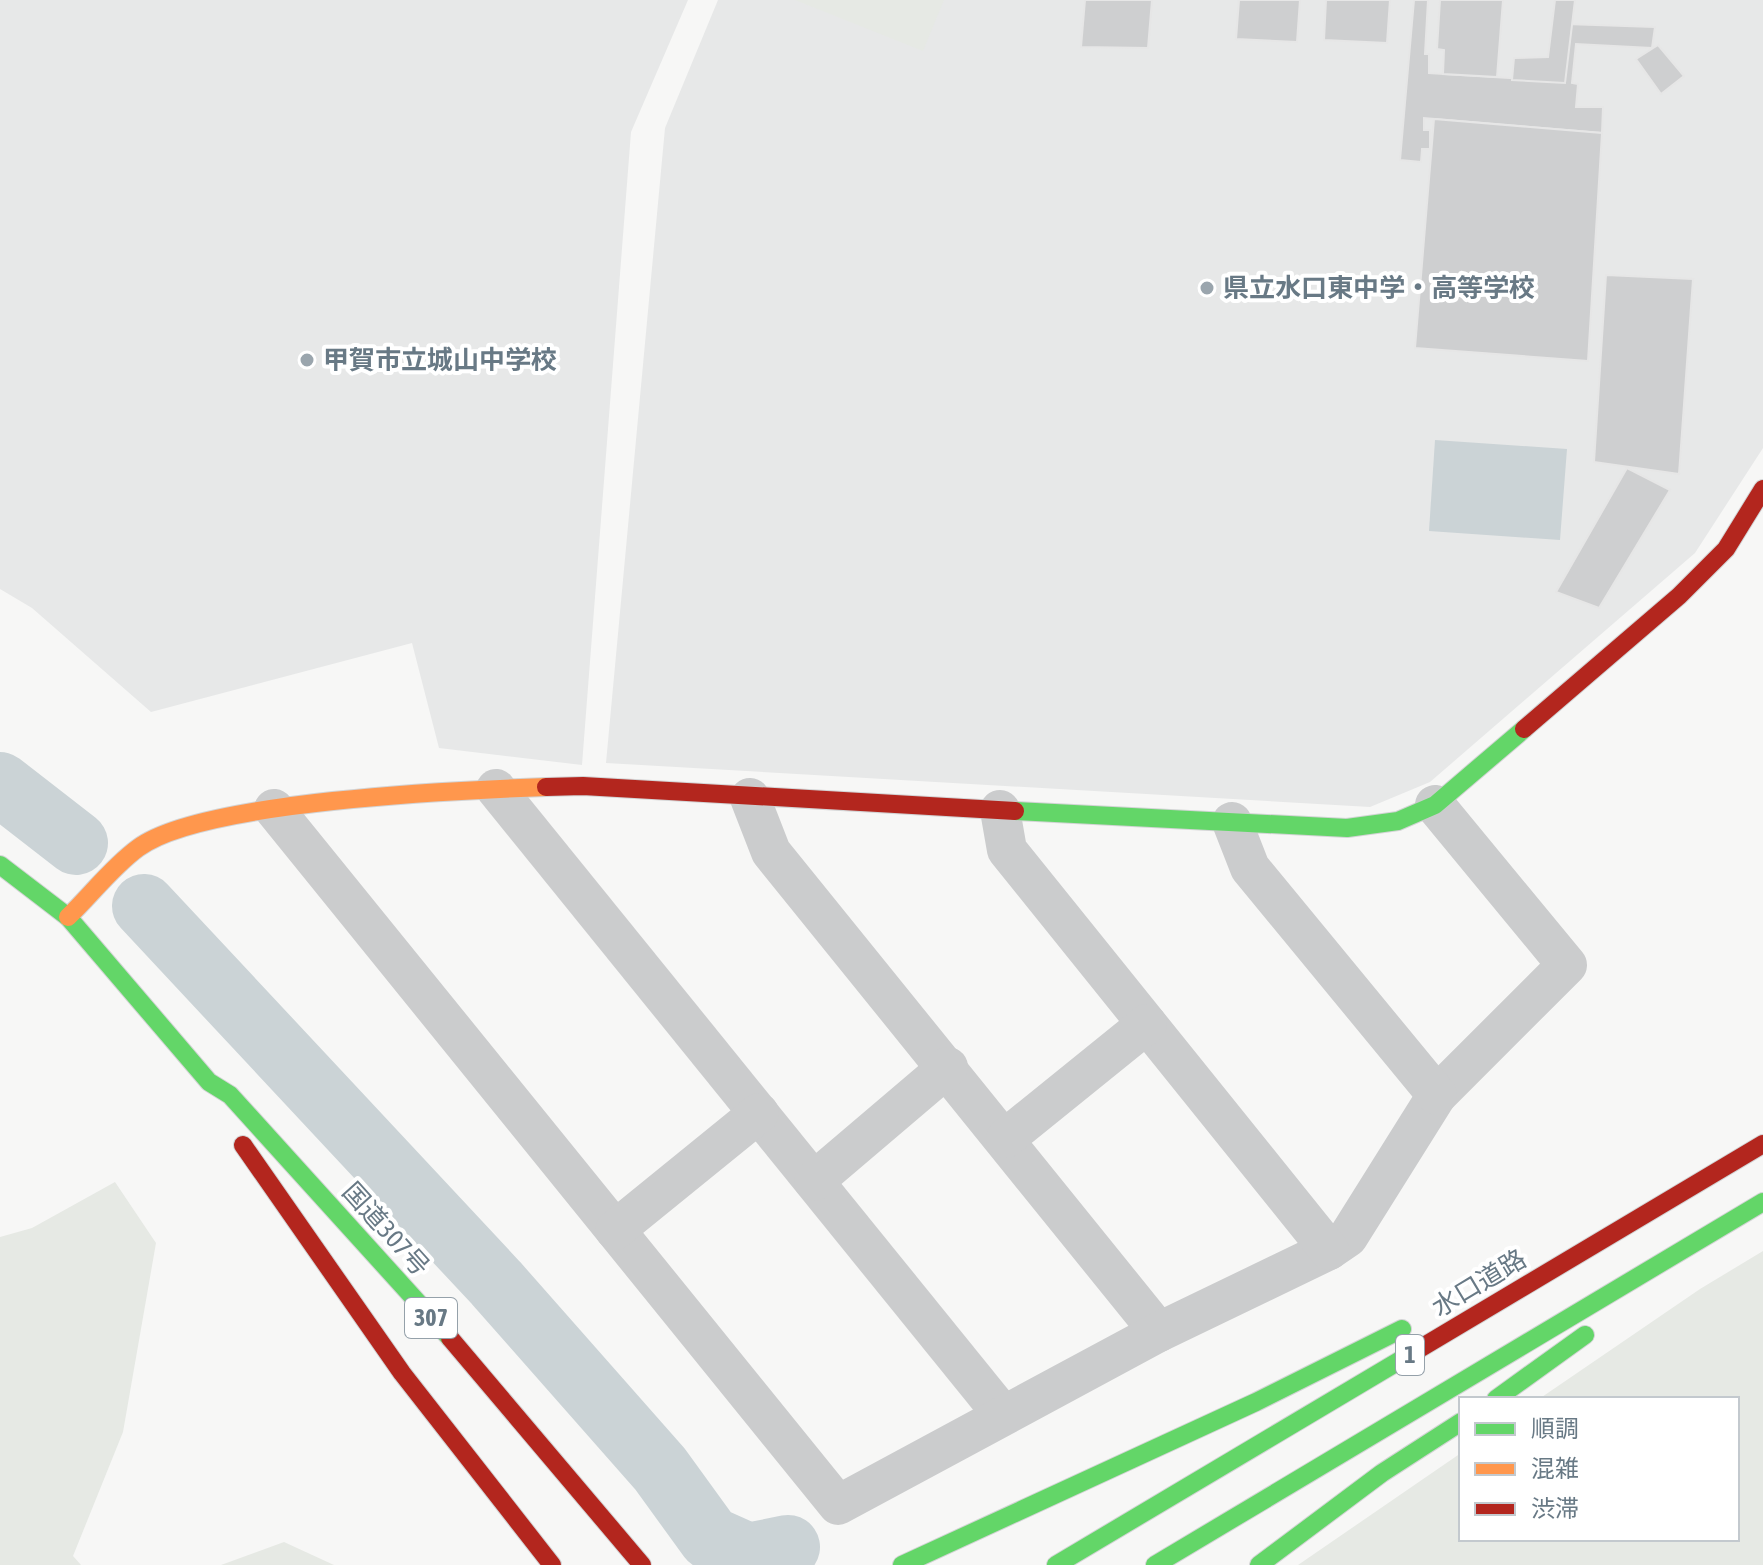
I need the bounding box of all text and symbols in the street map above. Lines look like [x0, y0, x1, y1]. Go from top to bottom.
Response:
place label: 県立水口東中学・高等学校 [1223, 273, 1535, 303]
marker: 県立水口東中学・高等学校 [1198, 279, 1216, 297]
place label: 甲賀市立城山中学校 [323, 345, 557, 375]
marker: 甲賀市立城山中学校 [298, 351, 316, 369]
street label: 国道307号 [336, 1176, 436, 1282]
street label: 水口道路 [1427, 1243, 1531, 1323]
road number: 307 [405, 1298, 457, 1338]
road number: 1 [1396, 1335, 1424, 1375]
legend [1459, 1397, 1739, 1541]
text: 順調 [1531, 1415, 1579, 1442]
text: 混雑 [1531, 1455, 1579, 1482]
text: 渋滞 [1531, 1495, 1579, 1522]

